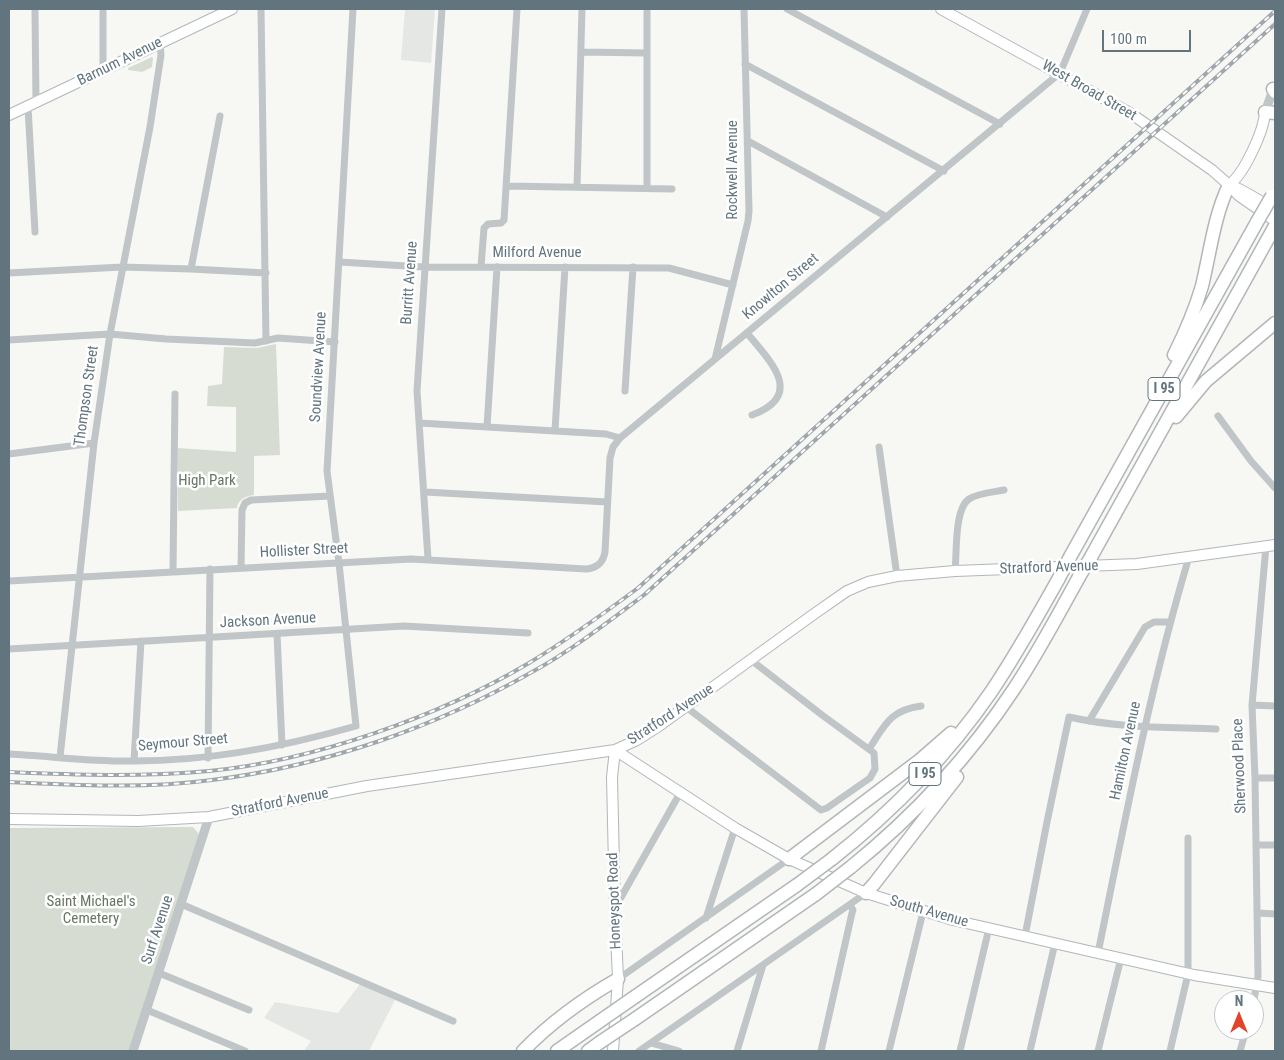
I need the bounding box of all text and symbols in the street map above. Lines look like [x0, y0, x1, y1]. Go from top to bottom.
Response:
scale bar [1104, 20, 1193, 52]
text: 100 m [1110, 30, 1147, 48]
street label: Barnum Avenue [75, 34, 165, 90]
street label: West Broad Street [1038, 57, 1140, 125]
street label: Rockwell Avenue [724, 120, 742, 220]
street label: Burritt Avenue [398, 241, 422, 325]
street label: Milford Avenue [493, 244, 581, 262]
street label: Knowlton Street [739, 250, 823, 324]
street label: Soundview Avenue [307, 311, 331, 423]
street label: Thompson Street [71, 344, 103, 448]
road number: I 95 [1148, 378, 1180, 400]
park label: High Park [178, 472, 236, 490]
street label: Hollister Street [259, 540, 349, 562]
street label: Stratford Avenue [999, 557, 1099, 579]
street label: Jackson Avenue [219, 609, 317, 633]
street label: Stratford Avenue [625, 681, 717, 749]
street label: Hamilton Avenue [1107, 700, 1145, 802]
street label: Sherwood Place [1229, 718, 1251, 814]
street label: Seymour Street [137, 730, 229, 756]
road number: I 95 [909, 762, 941, 786]
street label: Stratford Avenue [230, 785, 330, 821]
street label: Honeyspot Road [604, 852, 626, 950]
street label: South Avenue [888, 892, 970, 932]
park label: Saint Michael's Cemetery [46, 893, 136, 928]
street label: Surf Avenue [138, 893, 178, 967]
north arrow [1214, 990, 1264, 1040]
text: N [1235, 993, 1243, 1009]

